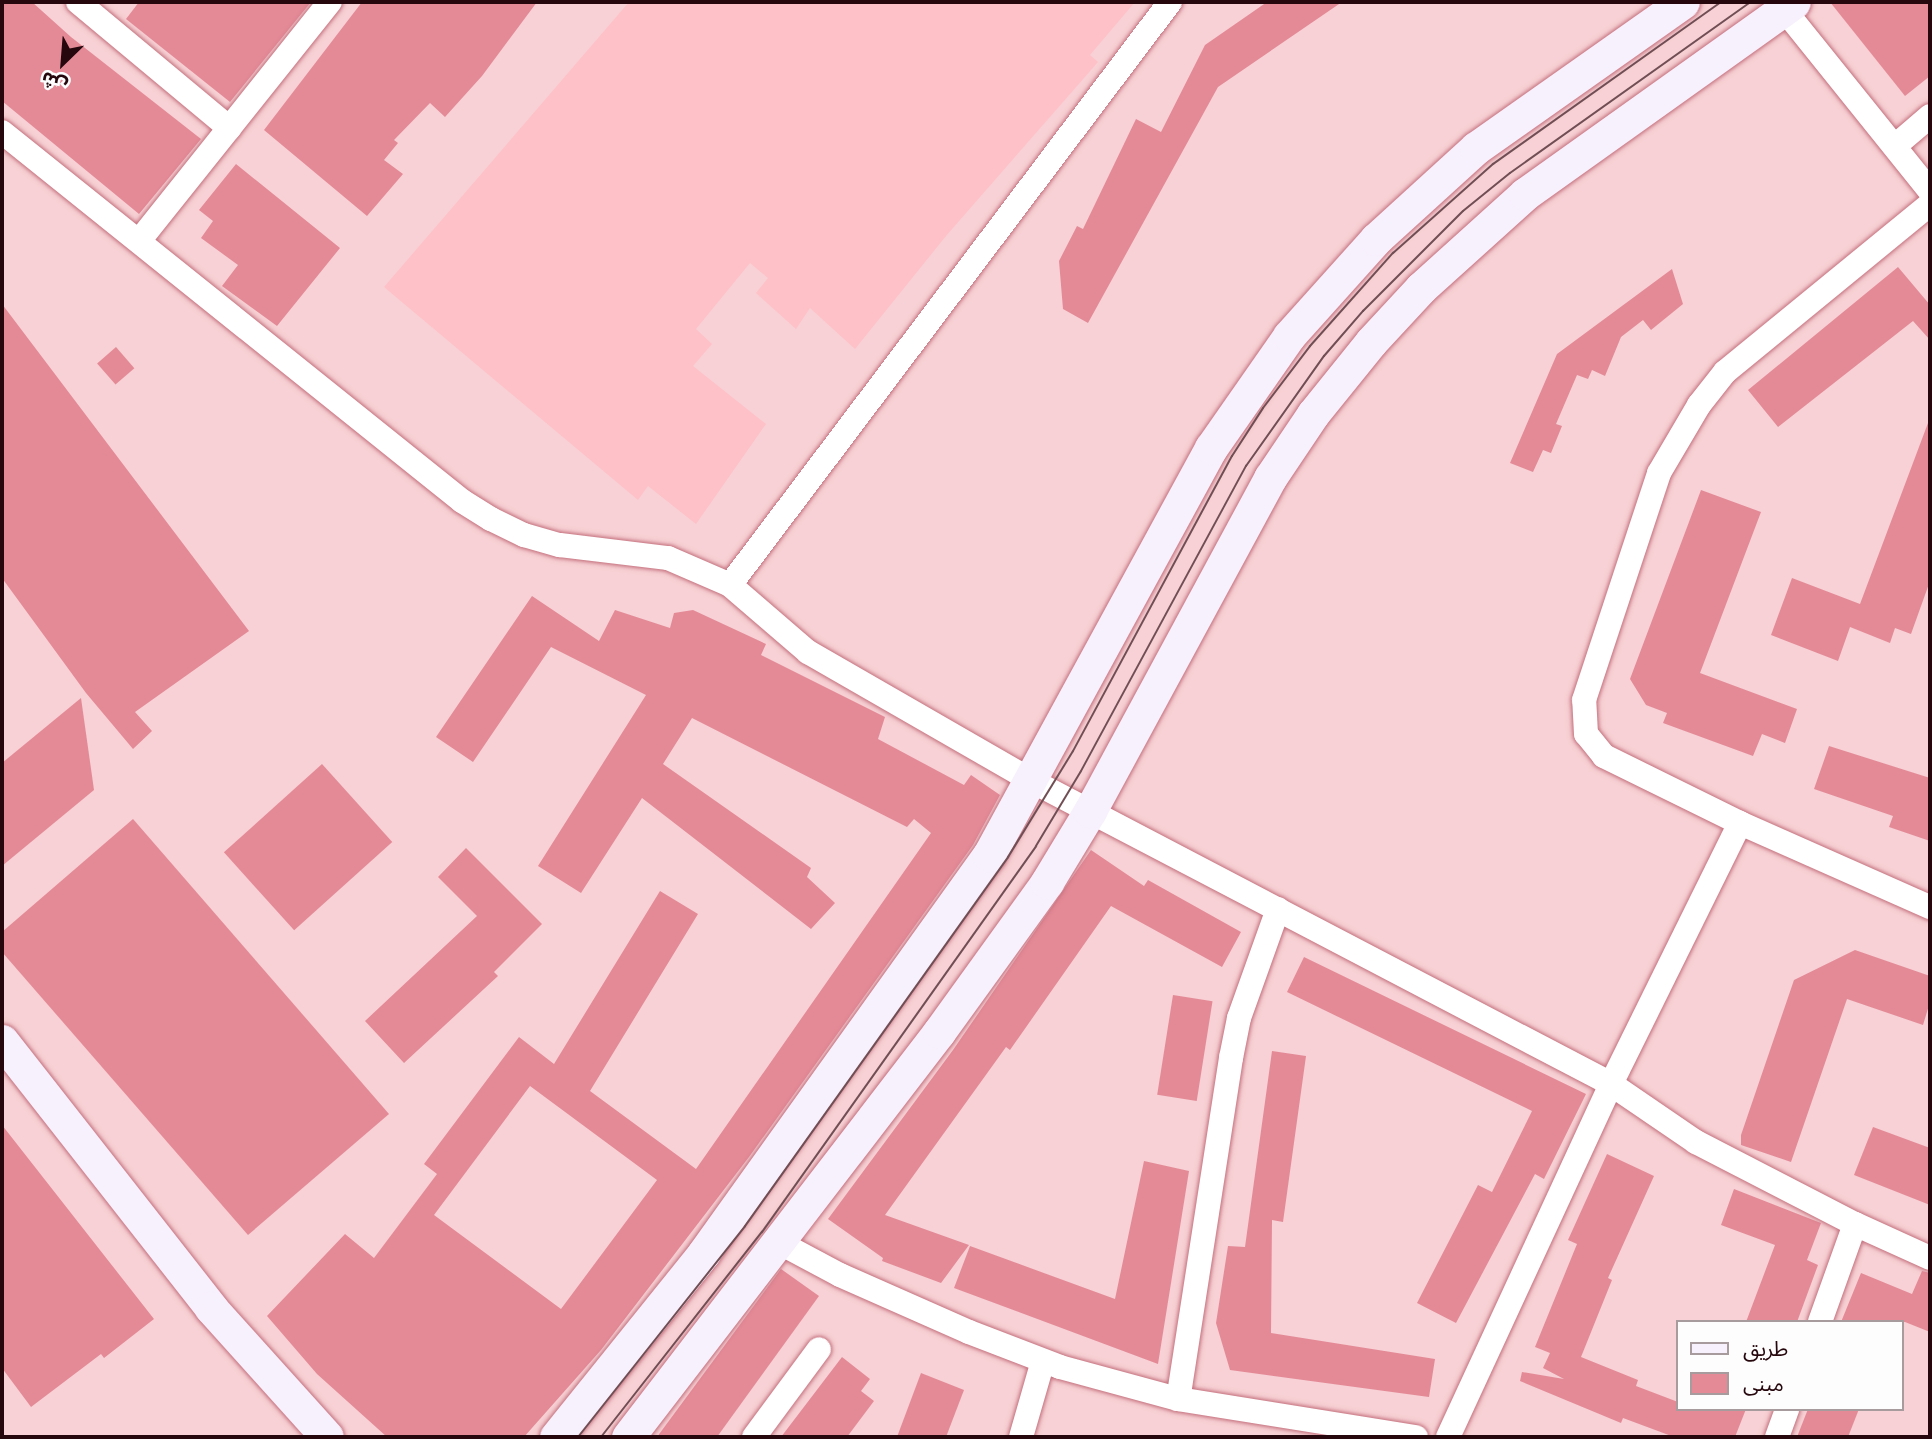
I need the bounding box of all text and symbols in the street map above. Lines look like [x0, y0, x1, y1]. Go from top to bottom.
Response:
north arrow [28, 28, 98, 98]
text: ش [38, 67, 71, 98]
legend [1676, 1320, 1904, 1411]
text: طريق [1743, 1337, 1788, 1361]
text: مبنى [1743, 1372, 1784, 1396]

